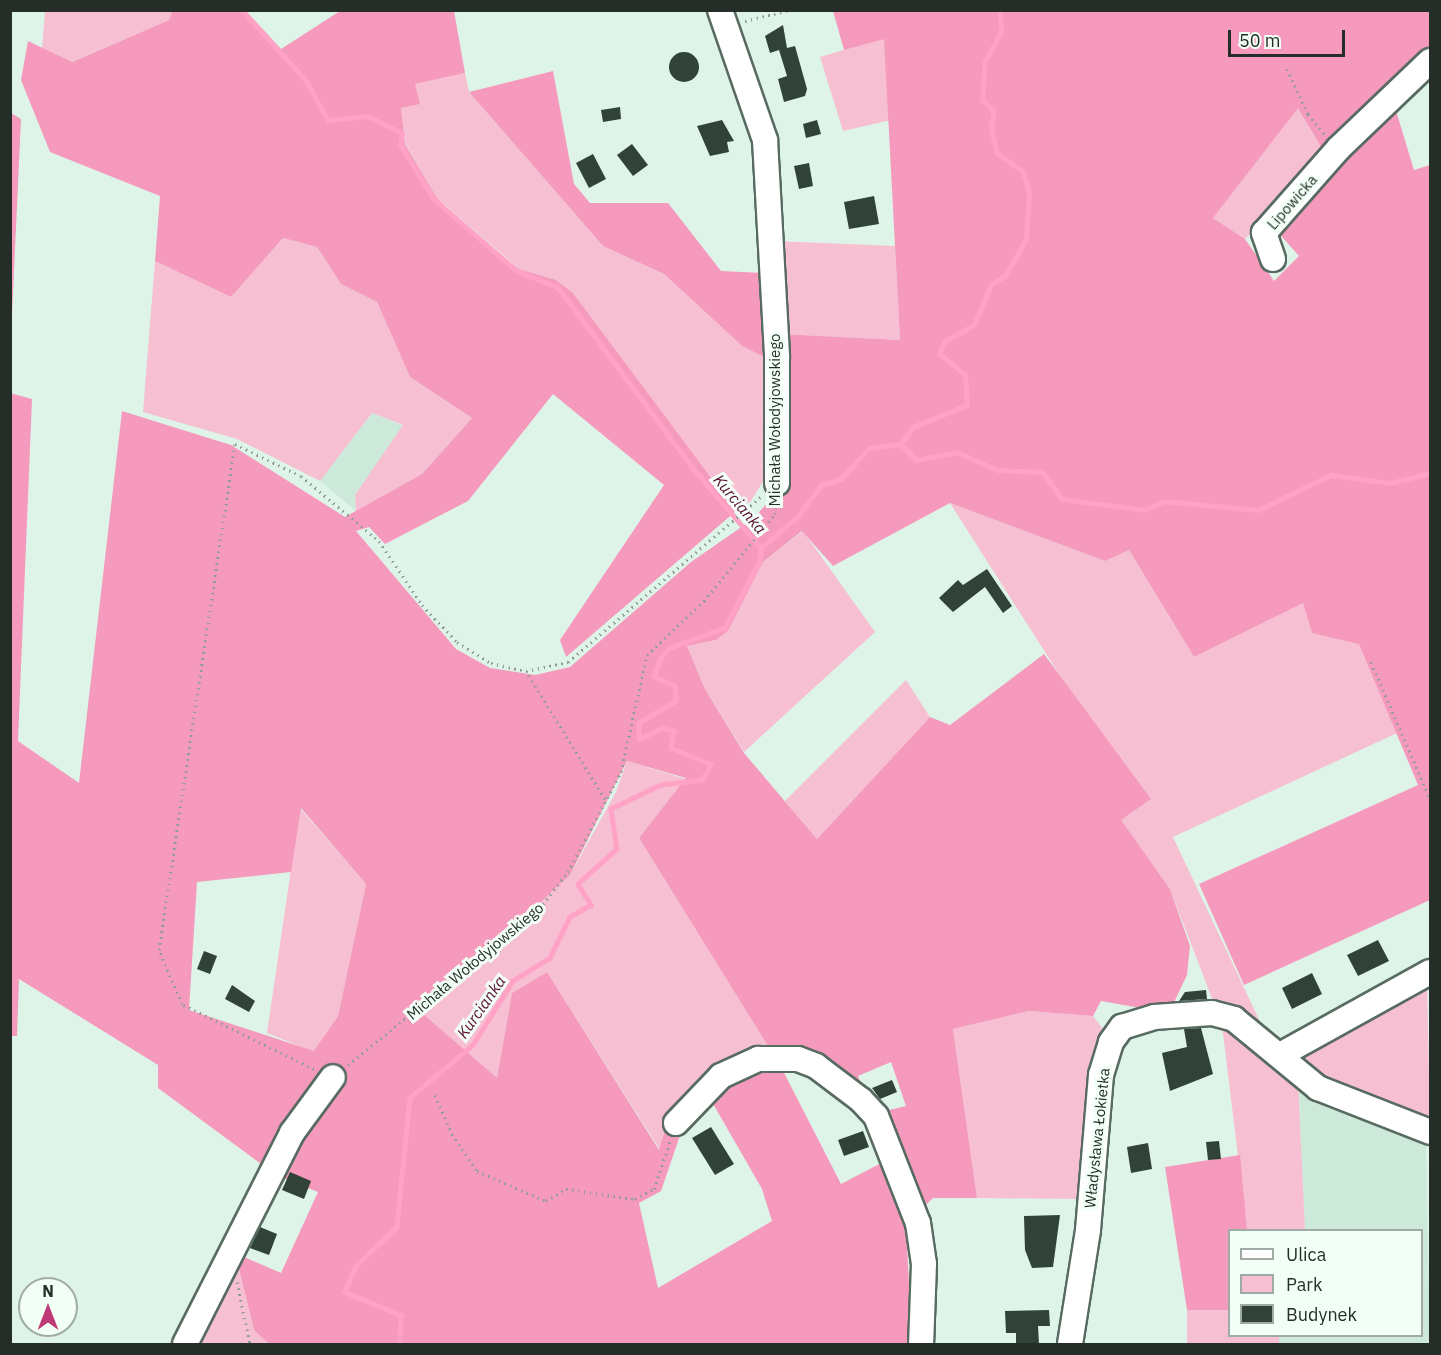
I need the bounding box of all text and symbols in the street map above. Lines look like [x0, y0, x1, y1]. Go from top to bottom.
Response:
scale bar [1231, 18, 1348, 56]
text: 50 m [1239, 29, 1281, 52]
street label: Lipowicka [1263, 171, 1321, 233]
street label: Michała Wołodyjowskiego [766, 333, 784, 507]
water label: Kurcianka [710, 470, 770, 538]
street label: Michała Wołodyjowskiego [403, 899, 547, 1023]
water label: Kurcianka [453, 972, 509, 1042]
street label: Władysława Łokietka [1081, 1067, 1113, 1209]
legend [1228, 1229, 1423, 1337]
text: Ulica [1286, 1243, 1326, 1266]
text: Park [1286, 1273, 1322, 1296]
north arrow [18, 1277, 78, 1337]
text: N [42, 1281, 54, 1301]
text: Budynek [1286, 1303, 1357, 1326]

